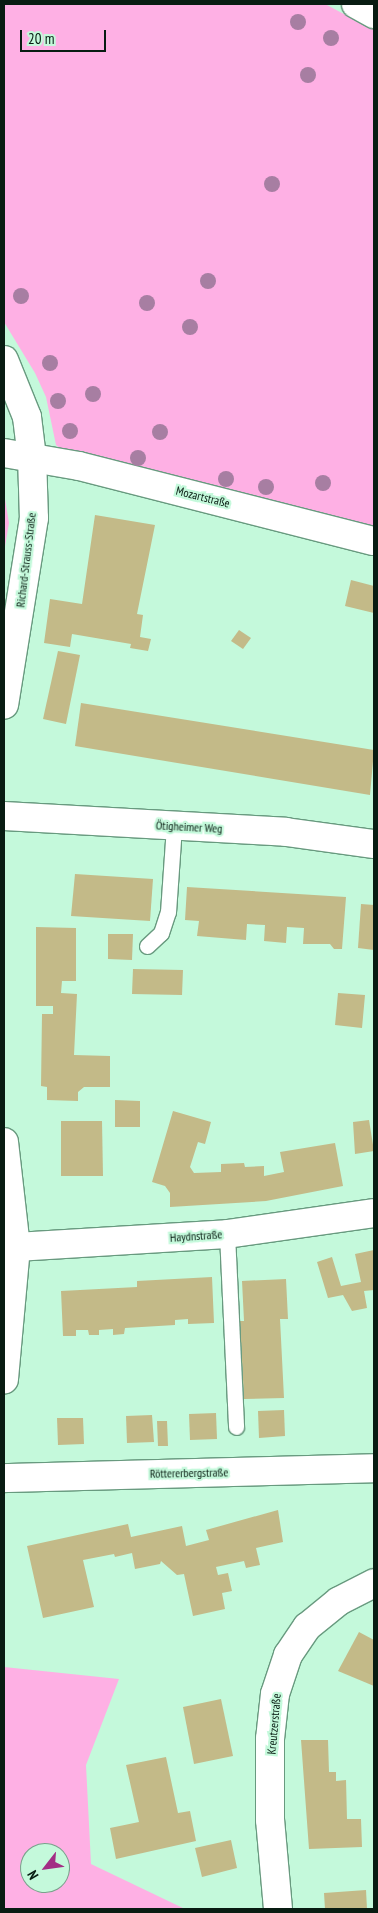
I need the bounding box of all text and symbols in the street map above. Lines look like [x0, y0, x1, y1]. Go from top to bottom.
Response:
scale bar [22, 20, 109, 52]
text: 20 m [28, 29, 54, 48]
street label: Mozartstraße [175, 483, 231, 511]
street label: Richard-Strauss-Straße [13, 512, 39, 608]
street label: Ötigheimer Weg [155, 818, 223, 836]
street label: Haydnstraße [169, 1227, 223, 1245]
street label: Röttererbergstraße [150, 1465, 228, 1481]
street label: Kreutzerstraße [264, 1693, 284, 1755]
north arrow [20, 1843, 70, 1893]
text: N [23, 1867, 43, 1883]

